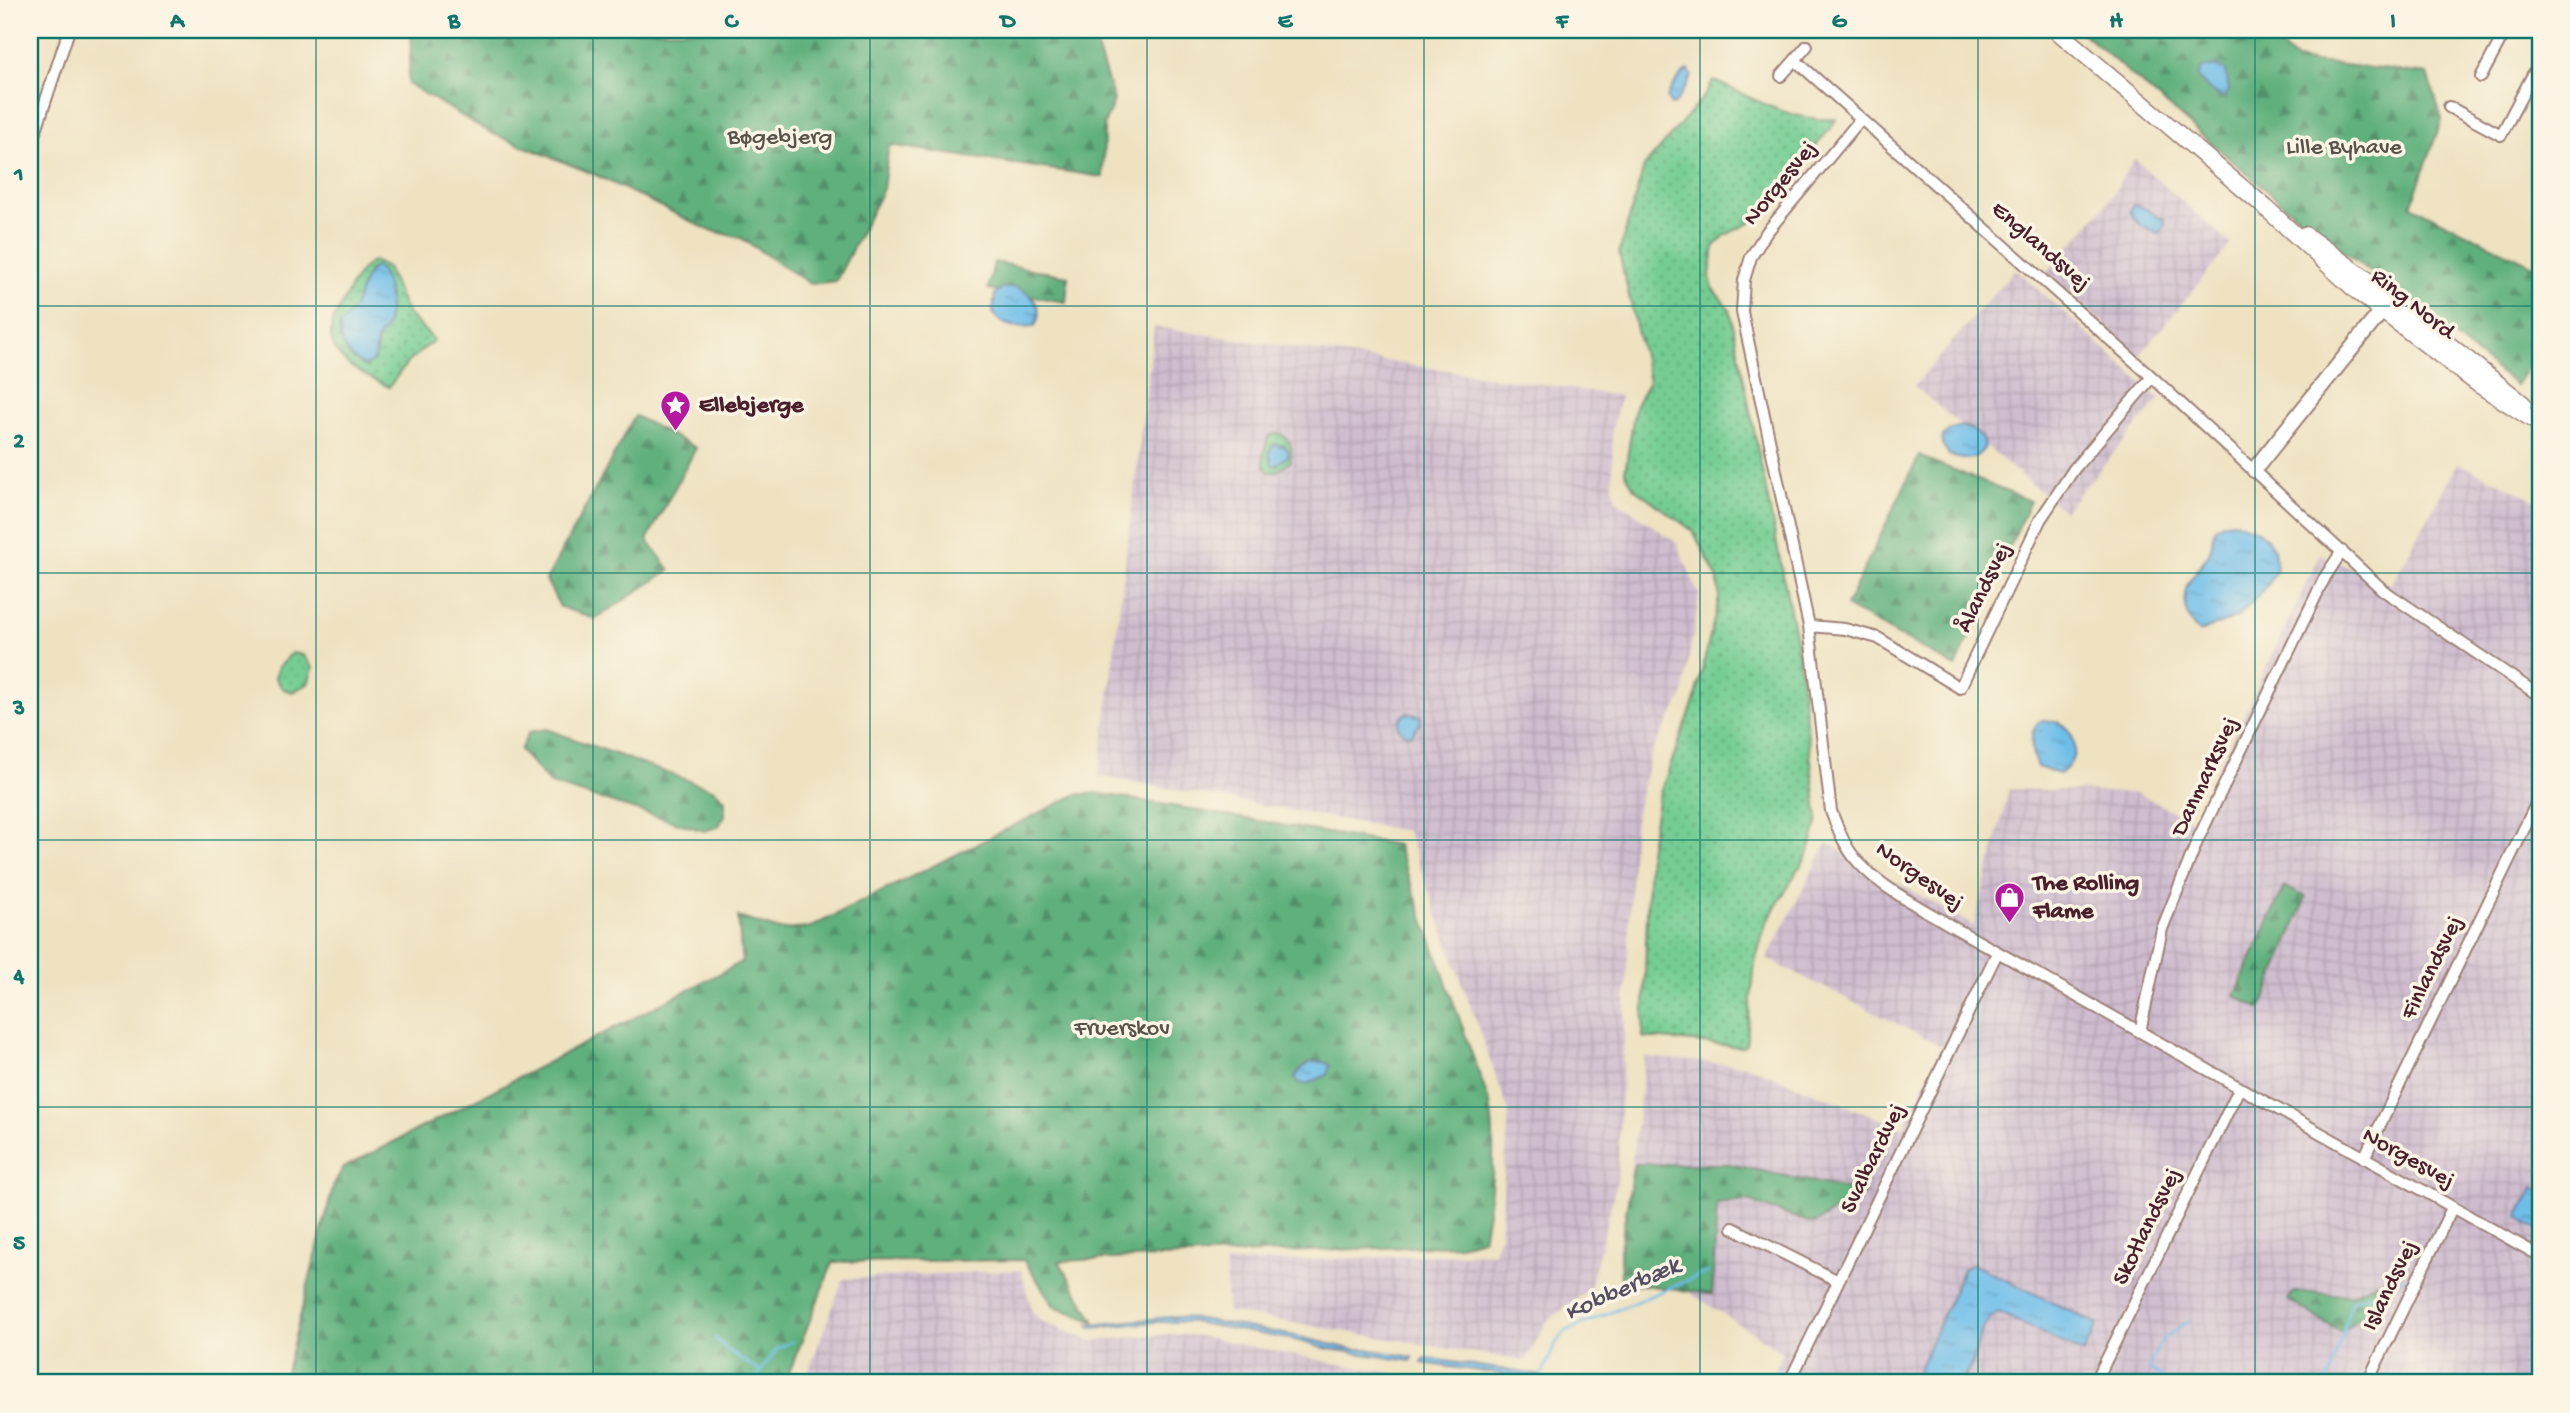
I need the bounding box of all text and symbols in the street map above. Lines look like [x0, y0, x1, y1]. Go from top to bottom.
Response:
text: A [169, 9, 185, 36]
text: B [447, 9, 461, 36]
text: C [725, 9, 740, 36]
text: D [999, 9, 1017, 36]
text: E [1278, 9, 1294, 36]
text: F [1555, 9, 1570, 36]
text: G [1832, 9, 1848, 36]
text: H [2109, 9, 2123, 36]
text: I [2390, 9, 2396, 36]
park label: Bøgebjerg [727, 124, 832, 153]
park label: Lille Byhave [2286, 134, 2403, 163]
street label: Norgesvej [1738, 135, 1824, 233]
text: 1 [13, 162, 24, 189]
street label: Englandsvej [1984, 196, 2096, 298]
street label: Ring Nord [2364, 263, 2462, 348]
place icon: Ellebjerge [659, 389, 693, 433]
place label: Ellebjerge [699, 392, 805, 421]
text: 2 [13, 429, 25, 456]
street label: Ålandsvej [1951, 538, 2019, 638]
text: 3 [12, 696, 25, 723]
street label: Danmarksvej [2165, 713, 2246, 843]
street label: Norgesvej [1869, 836, 1969, 918]
place label: The Rolling Flame [2031, 870, 2139, 927]
shop icon: The Rolling Flame [1993, 881, 2027, 925]
street label: Finlandsvej [2395, 911, 2471, 1025]
text: 4 [13, 964, 25, 991]
park label: Fruerskov [1073, 1015, 1170, 1044]
street label: Svalbardvej [1835, 1099, 1913, 1219]
street label: Norgesvej [2357, 1122, 2459, 1196]
street label: Skotlandsvej [2107, 1164, 2189, 1290]
text: 5 [13, 1231, 25, 1258]
street label: Islandsvej [2357, 1236, 2425, 1336]
water label: Kobberbæk [1560, 1251, 1688, 1330]

